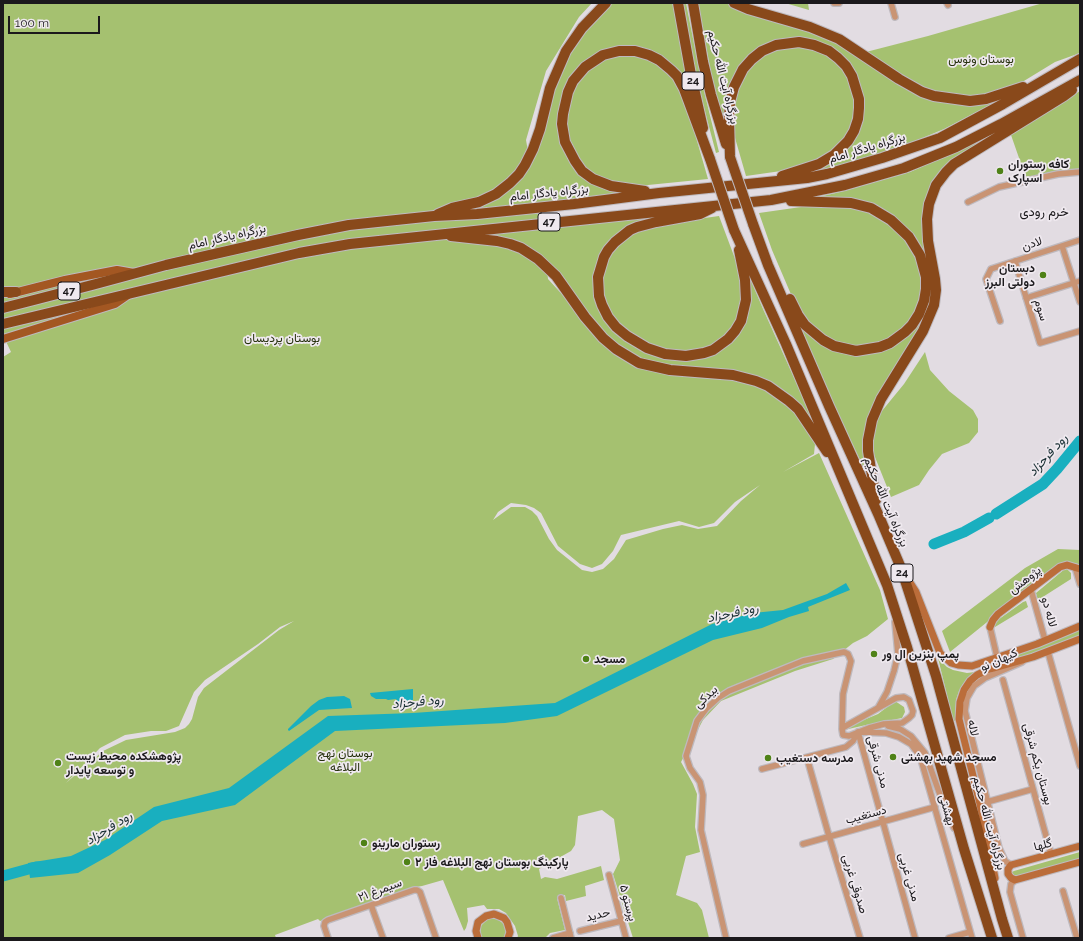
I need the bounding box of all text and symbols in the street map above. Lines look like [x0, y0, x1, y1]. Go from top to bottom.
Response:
scale bar [10, 8, 102, 34]
text: 100 m [15, 16, 49, 30]
street label: بزرگراه آیت الله حکیم [704, 28, 742, 126]
park label: بوستان ونوس [948, 52, 1014, 66]
road number: 24 [682, 72, 704, 90]
street label: بزرگراه یادگار امام [827, 130, 907, 166]
place label: کافه رستوران اسپارک [1008, 157, 1069, 185]
marker: کافه رستوران اسپارک [995, 166, 1005, 176]
street label: بزرگراه یادگار امام [509, 182, 589, 204]
district label: خرم رودی [1019, 204, 1069, 220]
road number: 47 [538, 213, 560, 231]
street label: بزرگراه یادگار امام [187, 221, 267, 253]
street label: لادن [1020, 234, 1044, 254]
place label: دبستان دولتی البرز [985, 261, 1035, 289]
marker: دبستان دولتی البرز [1038, 270, 1048, 280]
road number: 47 [58, 282, 80, 300]
street label: سوم [1031, 297, 1051, 323]
park label: بوستان پردیسان [244, 331, 320, 345]
water label: رود فرحزاد [1025, 431, 1071, 479]
street label: بزرگراه آیت الله حکیم [861, 455, 911, 549]
street label: پژوهش [1006, 563, 1044, 597]
road number: 24 [891, 564, 913, 582]
street label: لاله دو [1038, 595, 1060, 629]
water label: رود فرحزاد [706, 600, 760, 626]
street label: کیهان نو [978, 645, 1020, 675]
place label: پمپ بنزین ال ور [882, 647, 959, 661]
marker: پمپ بنزین ال ور [869, 649, 879, 659]
place label: مسجد [594, 652, 625, 666]
marker: مسجد [581, 654, 591, 664]
street label: بیدکی [691, 682, 721, 712]
water label: رود فرحزاد [392, 692, 444, 712]
street label: لاله [964, 719, 982, 737]
street label: بوستان یکم شرقی [1020, 721, 1056, 807]
street label: مدنی شرقی [864, 734, 892, 790]
park label: بوستان نهج البلاغه [318, 746, 372, 774]
place label: پژوهشکده محیط زیست و توسعه پایدار [66, 749, 181, 777]
place label: مسجد شهید بهشتی [901, 750, 996, 764]
place label: مدرسه دستغیب [776, 751, 854, 765]
marker: مسجد شهید بهشتی [888, 752, 898, 762]
marker: مدرسه دستغیب [763, 753, 773, 763]
marker: پژوهشکده محیط زیست و توسعه پایدار [53, 758, 63, 768]
street label: بزرگراه آیت الله حکیم [970, 774, 1008, 872]
street label: بهشتی [936, 793, 958, 827]
street label: دستغیب [844, 803, 888, 827]
water label: رود فرحزاد [83, 808, 135, 848]
place label: رستوران مارینو [372, 836, 440, 850]
street label: گلها [1032, 836, 1054, 854]
marker: رستوران مارینو [359, 838, 369, 848]
street label: مدنی غربی [895, 851, 923, 903]
street label: صدوقی غربی [839, 853, 871, 915]
place label: پارکینگ بوستان نهج البلاغه فاز ۲ [415, 855, 569, 869]
marker: پارکینگ بوستان نهج البلاغه فاز ۲ [402, 857, 412, 867]
street label: سیمرغ ۲۱ [356, 875, 404, 905]
street label: پرستو ۵ [616, 883, 640, 923]
street label: حدید [584, 905, 612, 925]

